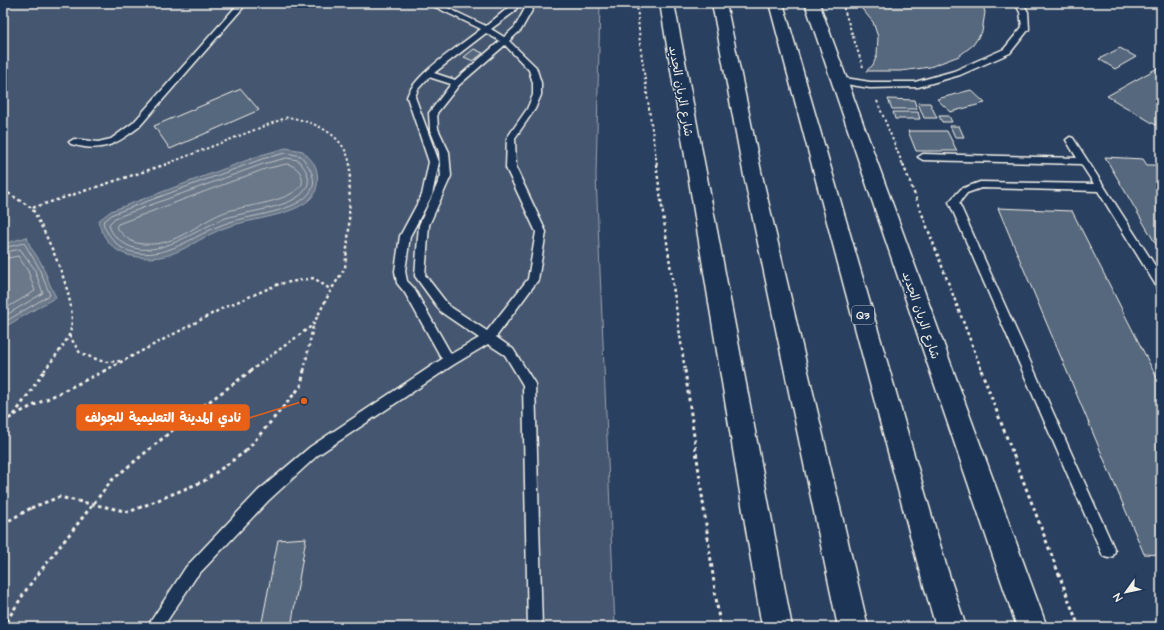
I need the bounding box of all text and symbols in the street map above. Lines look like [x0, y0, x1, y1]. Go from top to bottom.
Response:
street label: شارع الريان الجديد [664, 44, 697, 138]
street label: شارع الريان الجديد [898, 269, 944, 361]
road number: Q3 [852, 306, 874, 324]
callout: نادي المدينة التعليمية للجولف [77, 405, 249, 430]
text: نادي المدينة التعليمية للجولف [85, 409, 241, 428]
north arrow [1106, 572, 1146, 612]
text: N [1110, 590, 1126, 604]

